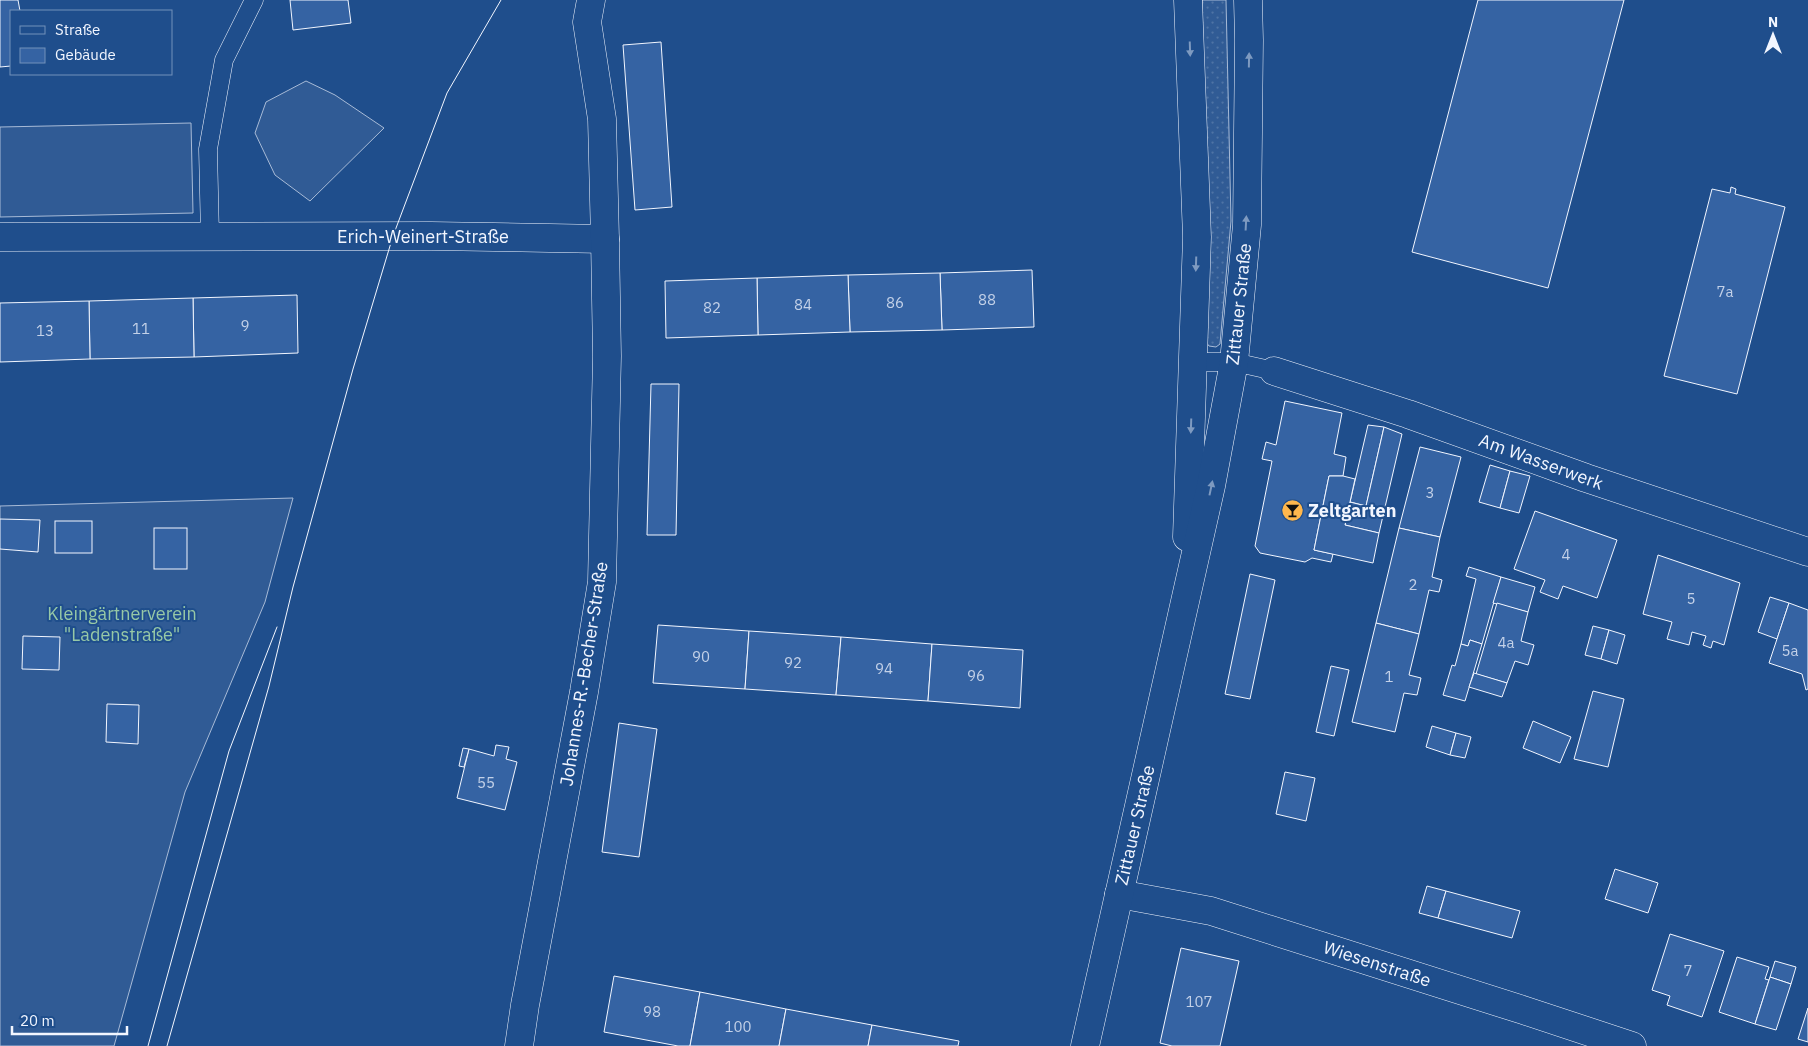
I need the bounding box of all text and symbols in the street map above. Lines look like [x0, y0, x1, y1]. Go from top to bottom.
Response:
legend [10, 10, 172, 75]
north arrow [1748, 10, 1798, 60]
text: N [1768, 13, 1778, 31]
text: Straße [55, 20, 100, 39]
one-way arrow [1186, 41, 1194, 57]
text: Gebäude [55, 45, 116, 64]
one-way arrow [1245, 52, 1253, 68]
one-way arrow [1243, 214, 1251, 230]
street label: Erich-Weinert-Straße [337, 225, 509, 248]
street label: Zittauer Straße [1221, 242, 1256, 366]
one-way arrow [1192, 256, 1200, 272]
house number: 7a [1716, 282, 1734, 301]
house number: 88 [978, 290, 996, 309]
house number: 86 [886, 293, 904, 312]
house number: 84 [794, 295, 812, 314]
house number: 82 [703, 298, 721, 317]
house number: 9 [240, 316, 250, 335]
house number: 11 [132, 319, 150, 338]
house number: 13 [36, 321, 54, 340]
one-way arrow [1187, 418, 1195, 434]
street label: Am Wasserwerk [1476, 428, 1607, 495]
one-way arrow [1207, 480, 1215, 495]
house number: 3 [1425, 483, 1435, 502]
bar icon: Zeltgarten [1280, 499, 1304, 523]
place label: Zeltgarten [1308, 499, 1396, 522]
house number: 4 [1561, 545, 1571, 564]
street label: Johannes-R.-Becher-Straße [554, 560, 613, 788]
house number: 2 [1408, 575, 1418, 594]
house number: 5 [1686, 589, 1696, 608]
park label: Kleingärtnerverein "Ladenstraße" [47, 602, 197, 646]
house number: 4a [1497, 633, 1515, 652]
house number: 5a [1781, 641, 1799, 660]
house number: 90 [692, 647, 710, 666]
house number: 92 [784, 653, 802, 672]
house number: 94 [875, 659, 893, 678]
house number: 96 [967, 666, 985, 685]
house number: 1 [1384, 667, 1394, 686]
street label: Zittauer Straße [1110, 763, 1160, 887]
house number: 55 [477, 773, 495, 792]
street label: Wiesenstraße [1320, 935, 1434, 992]
house number: 7 [1683, 961, 1693, 980]
house number: 107 [1185, 992, 1213, 1011]
house number: 98 [643, 1002, 661, 1021]
scale bar [12, 1004, 128, 1036]
text: 20 m [20, 1011, 55, 1030]
house number: 100 [724, 1017, 752, 1036]

